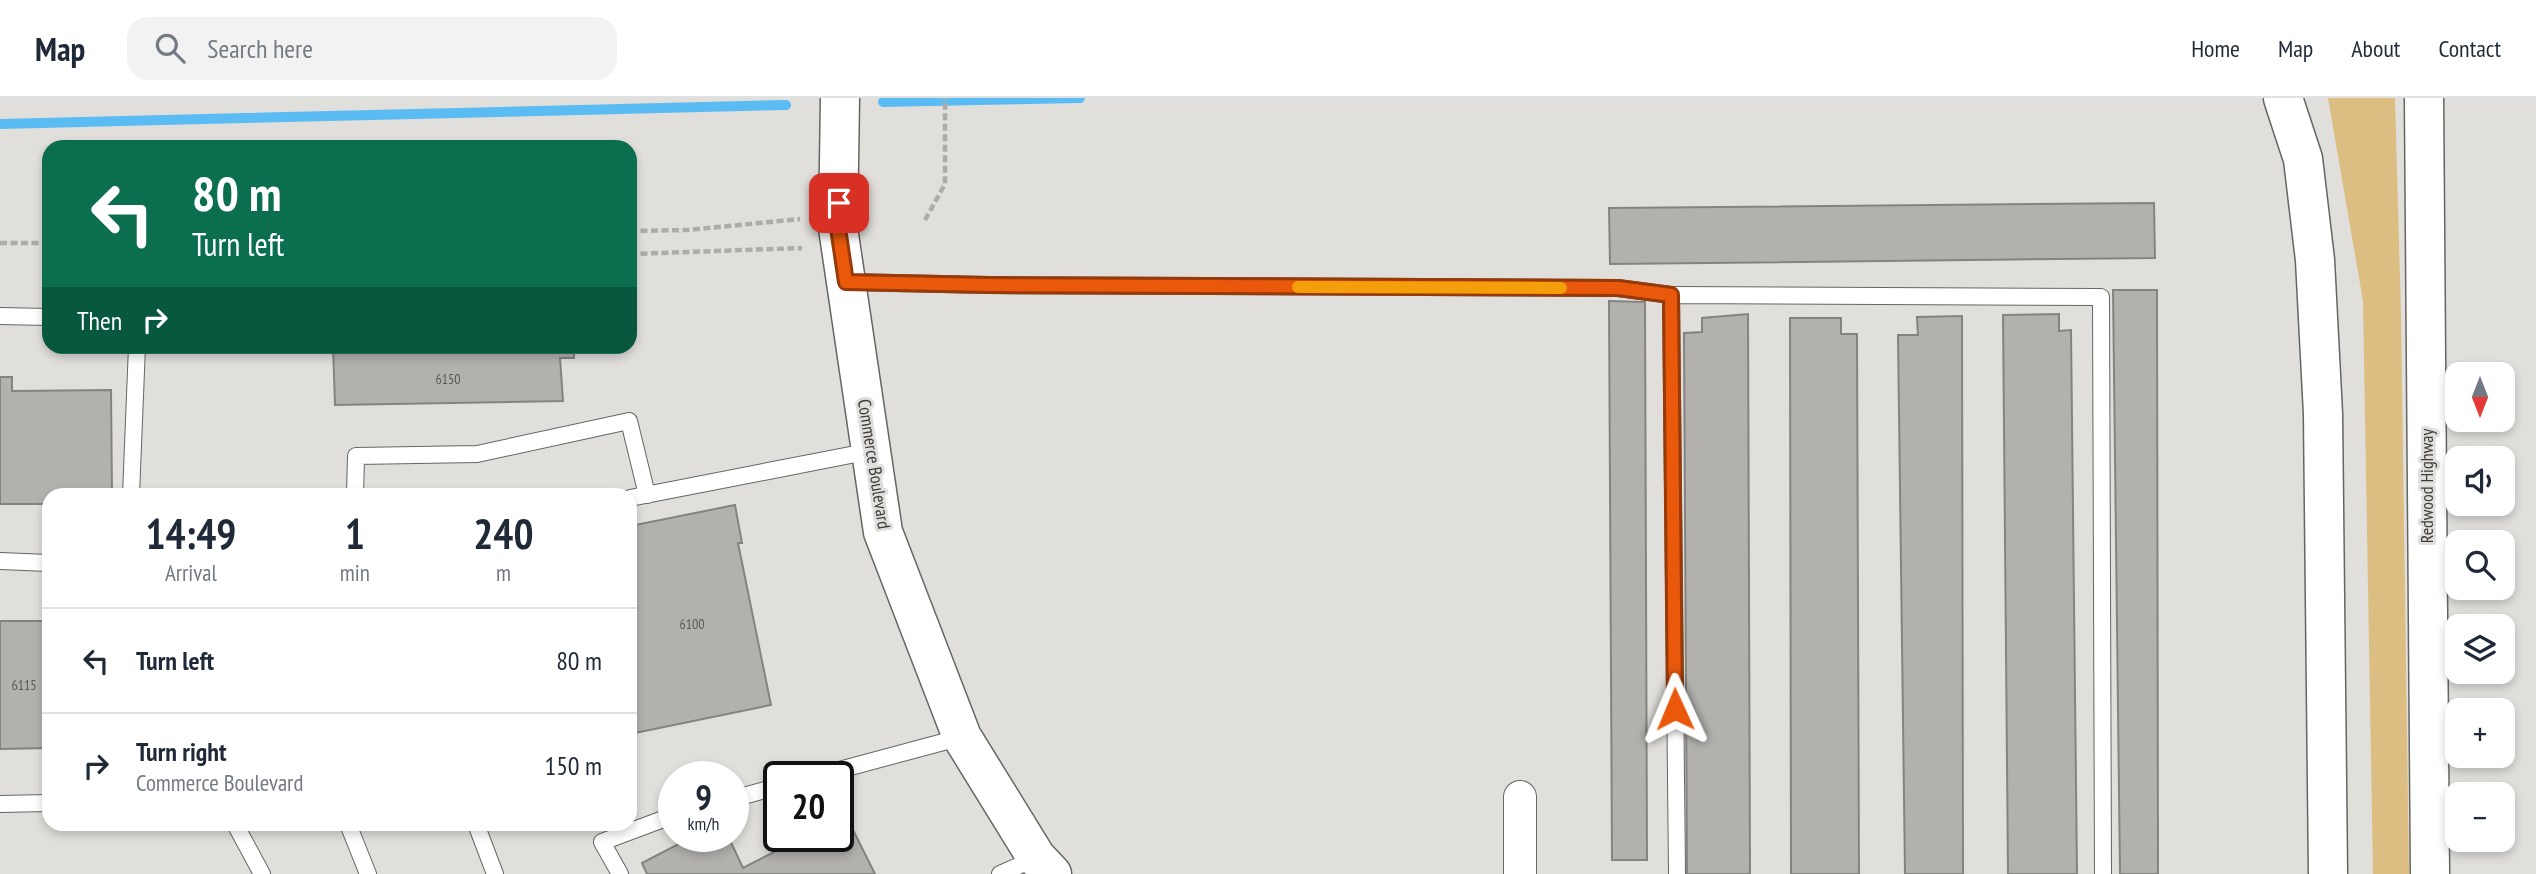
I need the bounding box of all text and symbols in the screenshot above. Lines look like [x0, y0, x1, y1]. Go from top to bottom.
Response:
search box [127, 17, 617, 80]
text: Map [35, 27, 85, 70]
icon: search [151, 29, 189, 67]
text: Search here [207, 32, 313, 65]
text: Home [2191, 33, 2240, 64]
text: Map [2278, 33, 2313, 64]
text: About [2351, 33, 2400, 64]
text: Contact [2438, 33, 2501, 64]
text: 80 m [192, 161, 281, 225]
icon: left [77, 168, 168, 259]
pin [809, 173, 869, 233]
icon: arrive [820, 184, 858, 222]
text: Turn left [192, 223, 284, 265]
icon: right [136, 301, 174, 339]
text: Then [77, 304, 122, 337]
north arrow [2445, 362, 2515, 432]
map controls [2445, 362, 2515, 852]
house number: 6150 [435, 370, 461, 388]
street label: Commerce Boulevard [853, 397, 896, 530]
street label: Redwood Highway [2415, 428, 2438, 543]
button: sound [2445, 446, 2515, 516]
text: 14:49 [145, 506, 236, 561]
text: 1 [345, 506, 365, 561]
text: 240 [473, 506, 534, 561]
button: search [2445, 530, 2515, 600]
text: Arrival [165, 558, 217, 587]
text: min [340, 558, 370, 587]
text: m [496, 558, 511, 587]
button: layers [2445, 614, 2515, 684]
house number: 6100 [679, 615, 705, 633]
icon: left [77, 642, 115, 680]
text: Turn left [136, 644, 214, 677]
text: 80 m [556, 644, 602, 677]
position arrow [1638, 672, 1712, 746]
house number: 6115 [11, 676, 37, 694]
button: + [2445, 698, 2515, 768]
text: Turn right [136, 735, 227, 768]
icon: right [77, 747, 115, 785]
text: 150 m [544, 749, 602, 782]
speed limit sign: 20 [763, 761, 854, 852]
text: Commerce Boulevard [136, 768, 303, 797]
text: 9 [695, 774, 712, 820]
button: − [2445, 782, 2515, 852]
text: km/h [688, 812, 719, 835]

